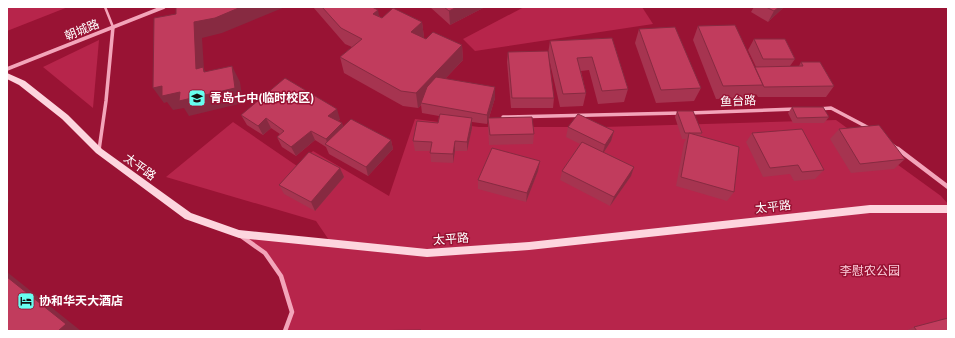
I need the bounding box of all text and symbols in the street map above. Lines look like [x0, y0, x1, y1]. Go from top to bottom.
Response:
street label: 朝城路 [62, 16, 102, 44]
school or university icon: 青岛七中(临时校区) [187, 88, 207, 108]
place label: 青岛七中(临时校区) [210, 90, 315, 106]
street label: 鱼台路 [720, 92, 756, 110]
street label: 太平路 [121, 150, 159, 184]
street label: 太平路 [754, 197, 792, 217]
street label: 太平路 [432, 230, 470, 248]
park label: 李慰农公园 [840, 263, 900, 279]
hotel icon: 协和华天大酒店 [16, 291, 36, 311]
place label: 协和华天大酒店 [39, 293, 123, 309]

